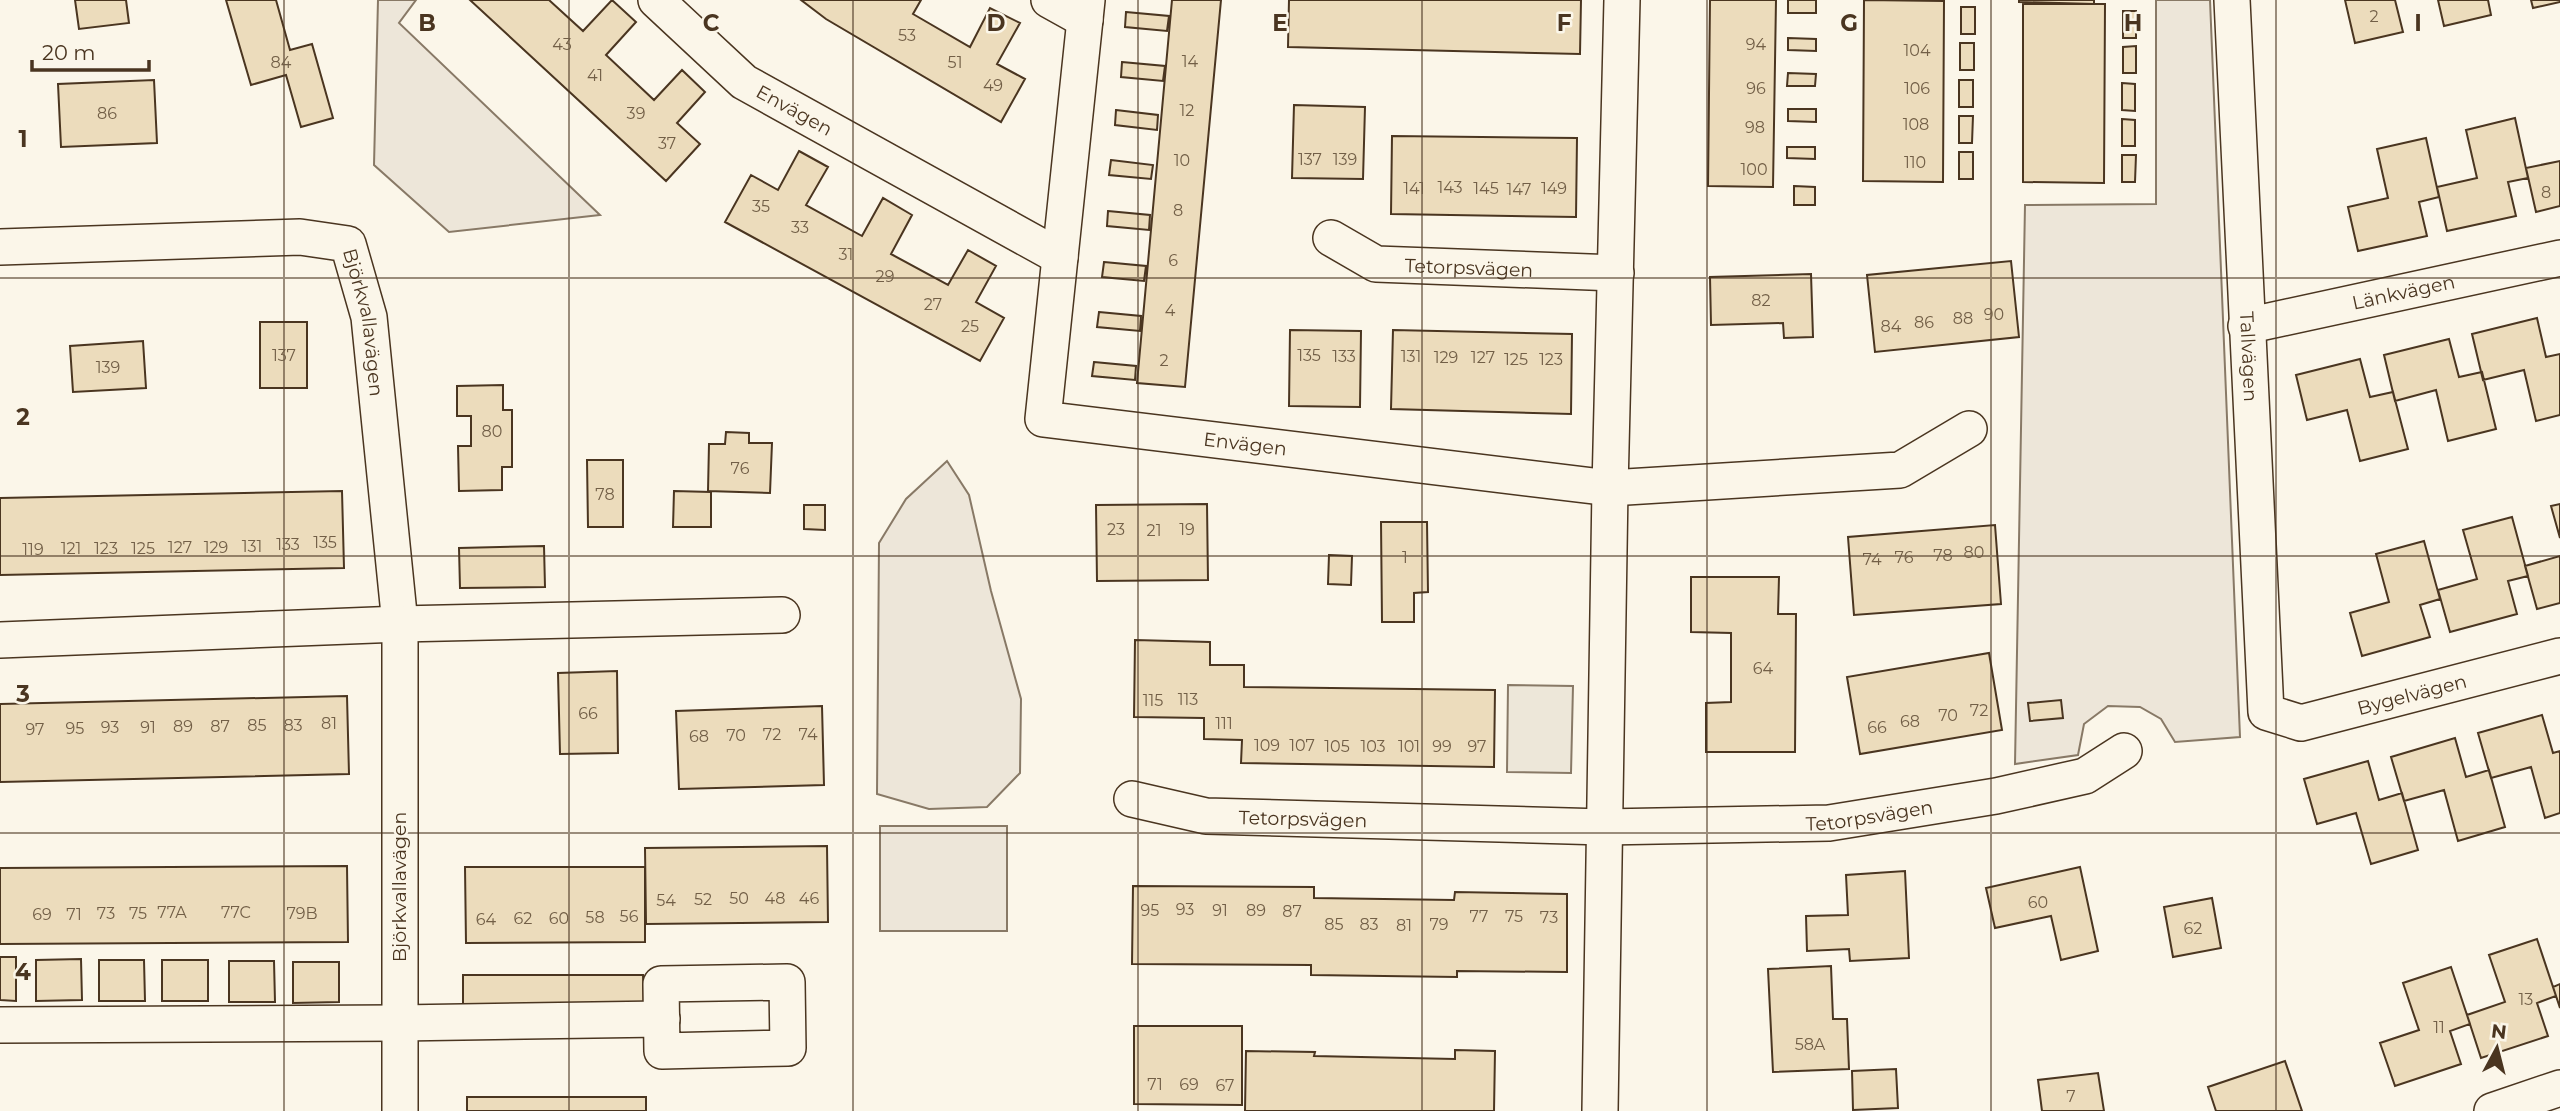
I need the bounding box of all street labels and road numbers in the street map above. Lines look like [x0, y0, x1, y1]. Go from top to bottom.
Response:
street label: Envägen [752, 80, 837, 141]
street label: Björkvallavägen [338, 246, 388, 398]
street label: Tetorpsvägen [1404, 254, 1534, 282]
street label: Länkvägen [2350, 270, 2457, 315]
street label: Tallvägen [2235, 311, 2262, 402]
street label: Envägen [1202, 428, 1288, 461]
street label: Bygelvägen [2355, 670, 2469, 720]
street label: Tetorpsvägen [1805, 795, 1935, 835]
street label: Tetorpsvägen [1238, 806, 1368, 832]
street label: Björkvallavägen [388, 812, 411, 962]

